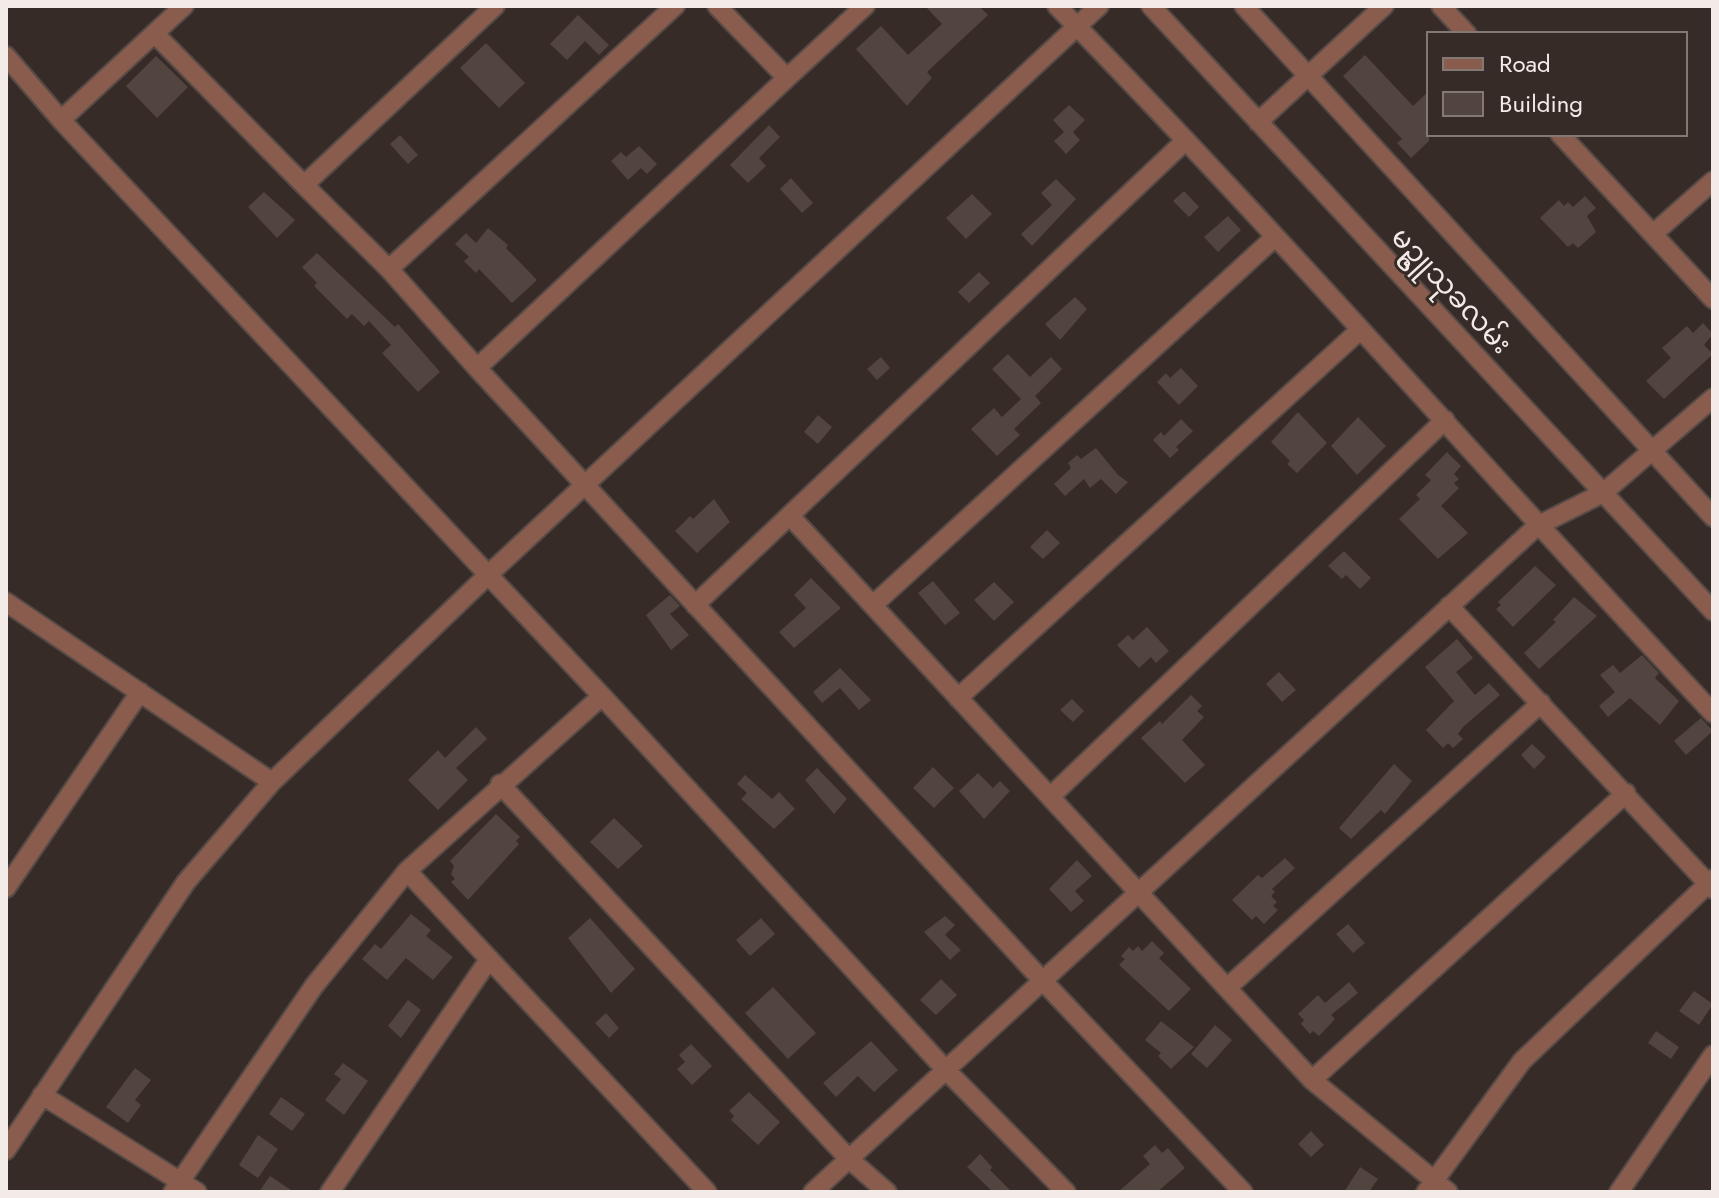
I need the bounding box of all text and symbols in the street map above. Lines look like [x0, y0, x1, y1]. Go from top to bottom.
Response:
legend [1427, 32, 1687, 136]
text: Road [1499, 46, 1551, 81]
text: Building [1499, 86, 1583, 121]
street label: မဥ္ဇူသုခလမ်း [1380, 217, 1522, 365]

